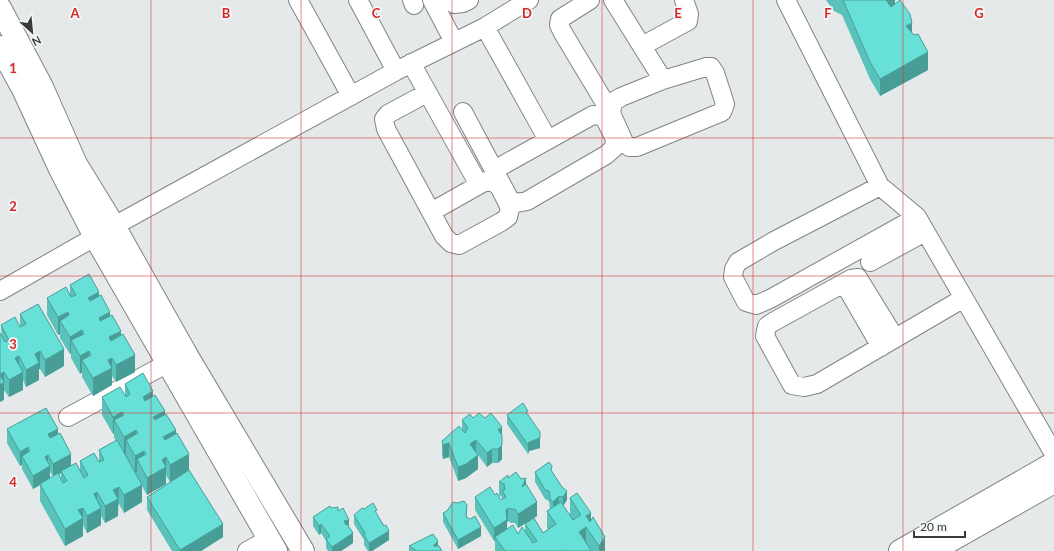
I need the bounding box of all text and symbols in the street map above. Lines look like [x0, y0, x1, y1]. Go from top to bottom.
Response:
text: A [69, 5, 80, 21]
text: B [222, 5, 231, 21]
text: C [372, 5, 381, 21]
text: D [522, 5, 532, 21]
text: E [674, 5, 682, 21]
text: F [824, 5, 832, 21]
text: G [974, 5, 984, 21]
north arrow [12, 12, 52, 52]
text: N [30, 34, 43, 49]
text: 1 [9, 60, 17, 76]
text: 2 [9, 198, 17, 214]
text: 3 [9, 336, 17, 352]
text: 4 [9, 474, 17, 490]
scale bar [914, 513, 965, 539]
text: 20 m [920, 519, 947, 534]

